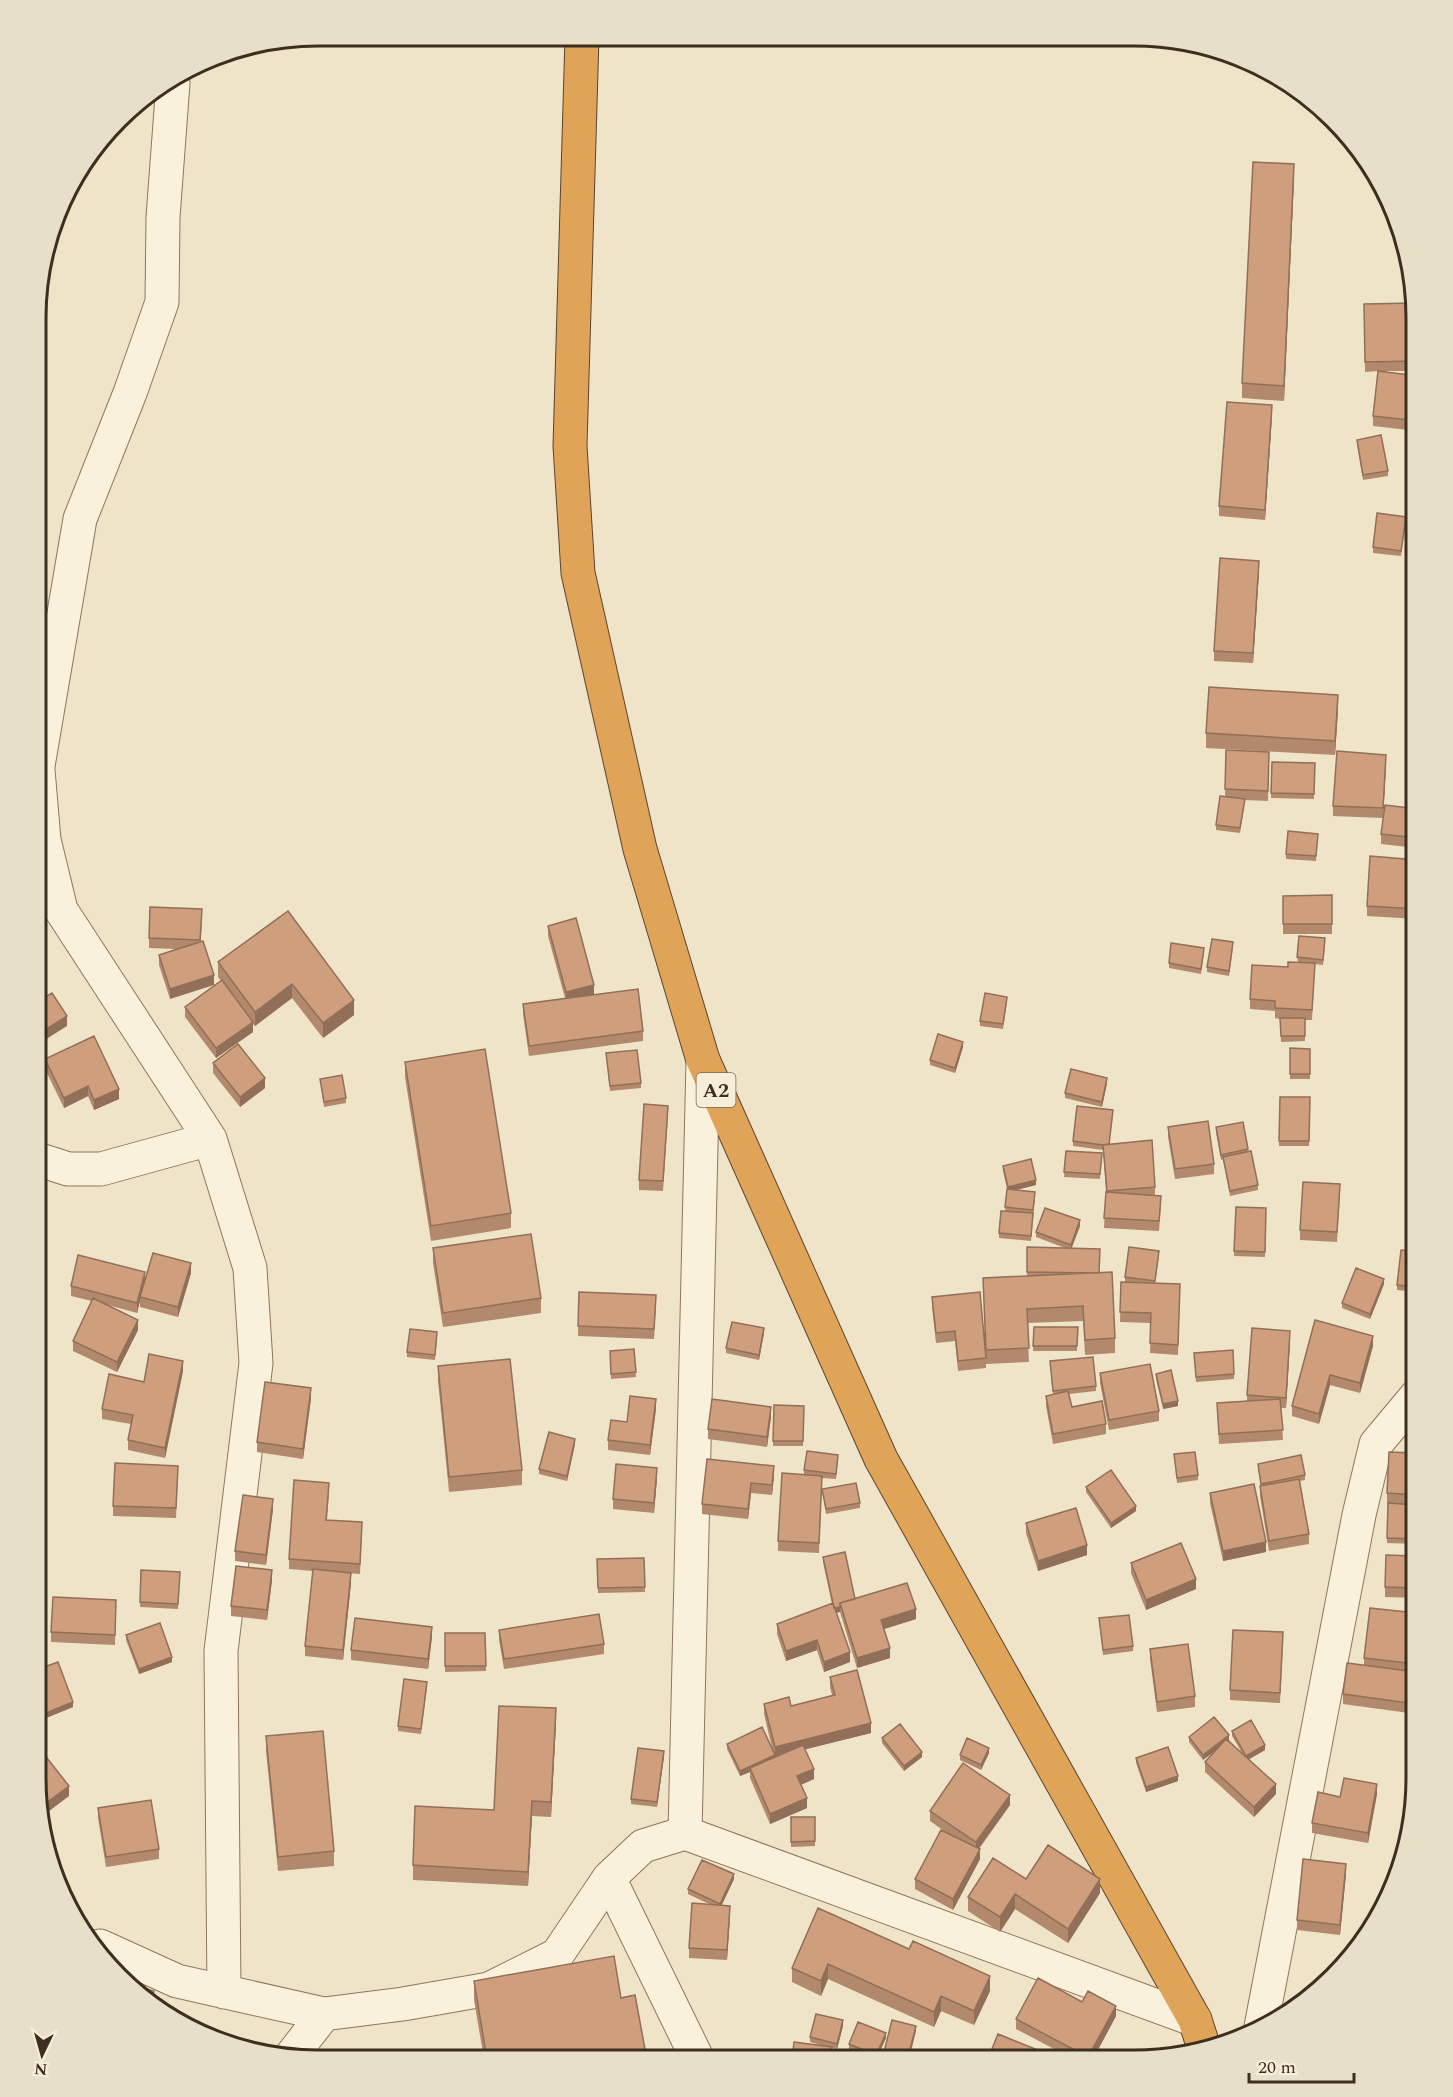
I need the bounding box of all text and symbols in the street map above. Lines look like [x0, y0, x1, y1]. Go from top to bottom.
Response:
road number: A2 [696, 1073, 736, 1107]
north arrow [12, 2025, 72, 2085]
scale bar [1249, 2046, 1354, 2084]
text: 20 m [1258, 2054, 1296, 2081]
text: N [33, 2056, 48, 2081]

